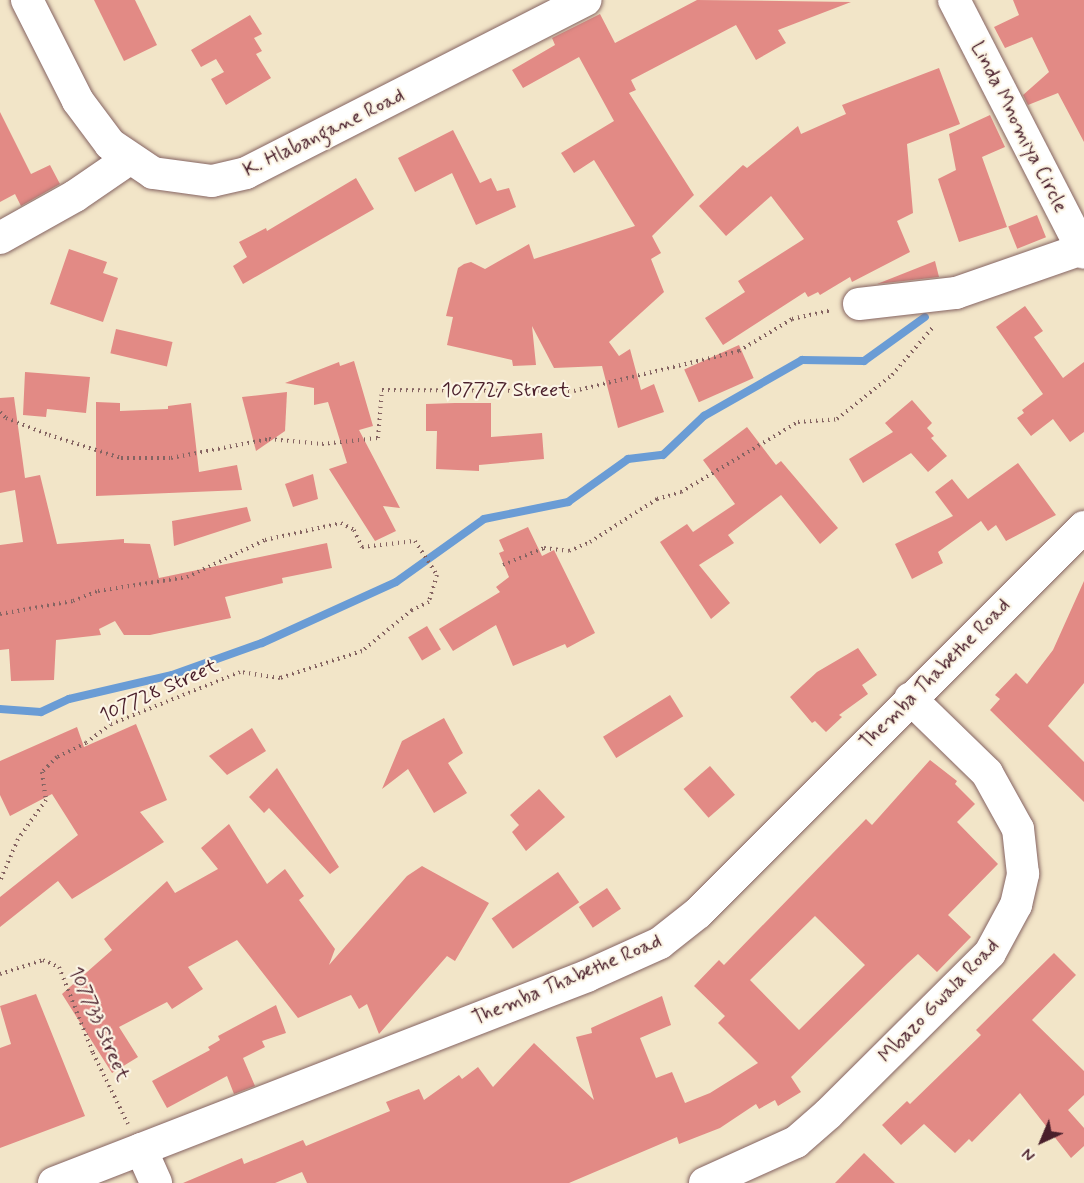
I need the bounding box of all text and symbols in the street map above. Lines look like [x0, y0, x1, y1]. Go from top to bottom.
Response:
street label: Linda Mnomiya Circle [964, 36, 1074, 218]
street label: K. Hlabangane Road [240, 84, 408, 182]
street label: 107727 Street [442, 378, 570, 402]
street label: Themba Thabethe Road [856, 595, 1014, 753]
street label: 107728 Street [96, 654, 222, 728]
street label: Themba Thabethe Road [471, 930, 663, 1030]
street label: Mbazo Gwala Road [875, 935, 1003, 1067]
street label: 107733 Street [63, 963, 135, 1085]
north arrow [1012, 1111, 1072, 1171]
text: N [1018, 1143, 1040, 1166]

